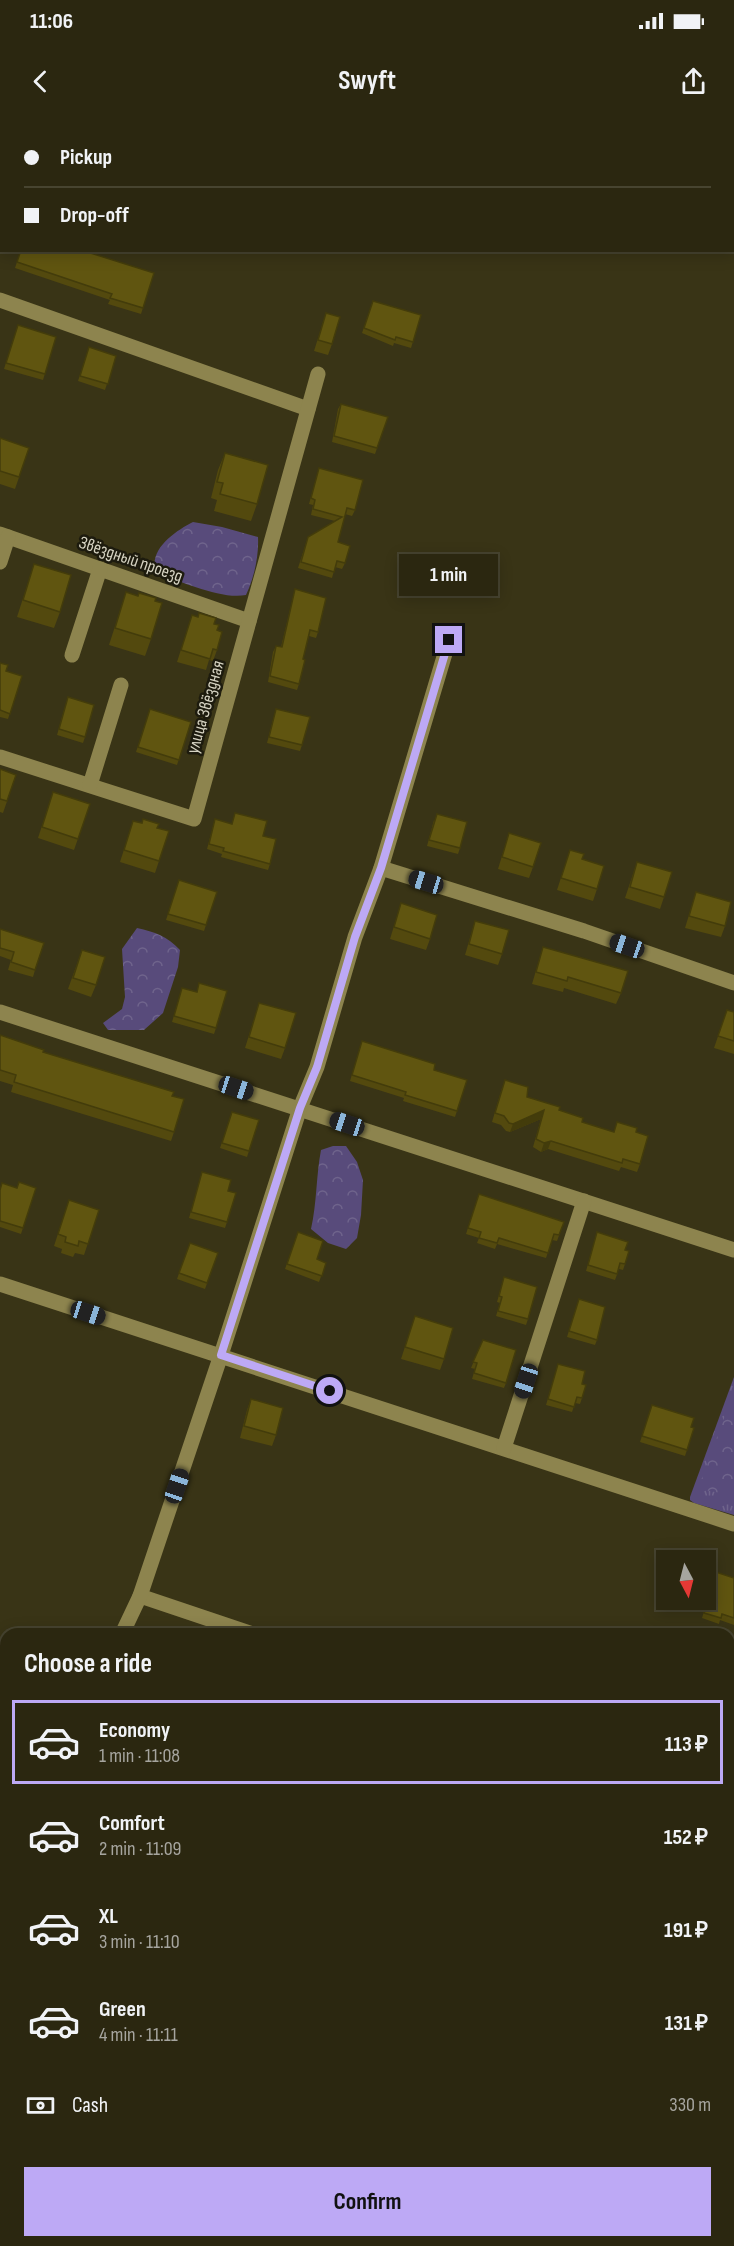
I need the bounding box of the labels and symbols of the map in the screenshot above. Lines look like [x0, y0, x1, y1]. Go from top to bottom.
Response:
street label: Звёздный проезд [76, 532, 186, 587]
callout: 1 min [400, 553, 498, 595]
route end [435, 626, 462, 653]
street label: улица Звёздная [182, 658, 229, 756]
car [406, 868, 446, 896]
car [607, 932, 647, 960]
car [216, 1074, 256, 1102]
car [327, 1110, 367, 1138]
car [68, 1299, 108, 1327]
car [512, 1361, 540, 1401]
route start [316, 1377, 343, 1404]
car [163, 1466, 191, 1506]
north arrow [656, 1550, 716, 1610]

